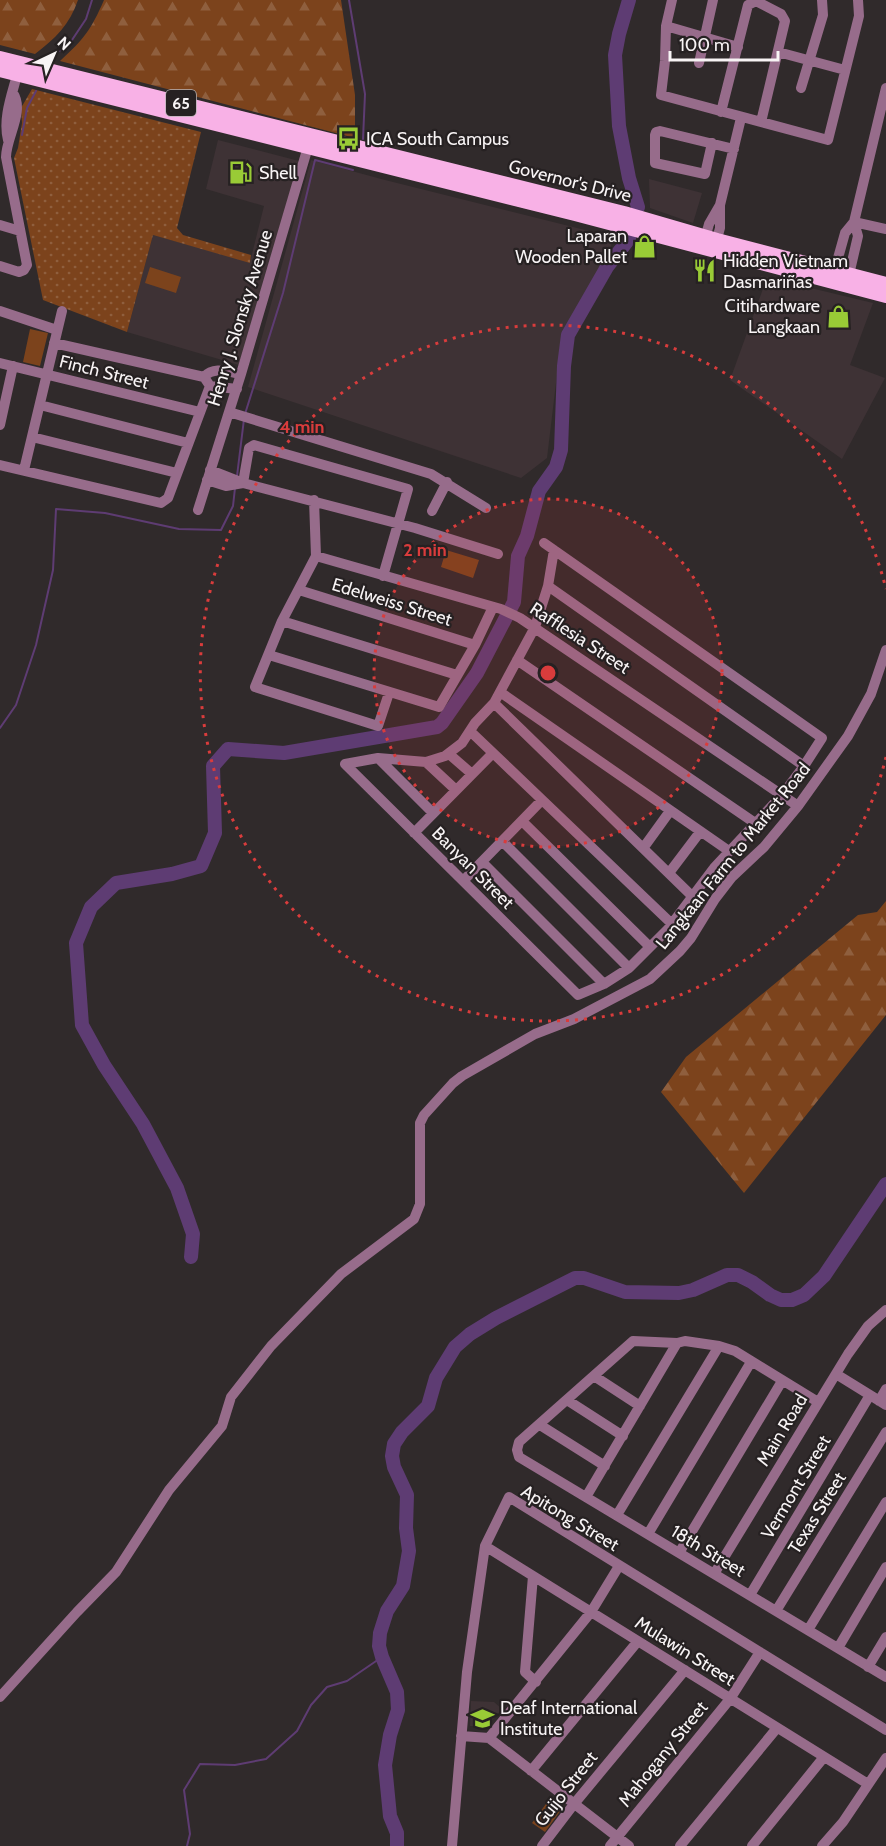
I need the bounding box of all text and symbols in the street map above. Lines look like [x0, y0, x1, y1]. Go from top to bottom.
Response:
north arrow [24, 24, 84, 84]
scale bar [670, 24, 778, 62]
text: N [53, 33, 75, 54]
text: 100 m [679, 34, 730, 56]
road number: 65 [166, 90, 196, 116]
bus stop icon: ICA South Campus [335, 126, 361, 152]
place label: ICA South Campus [366, 128, 509, 150]
street label: Governor's Drive [506, 155, 634, 207]
fuel station icon: Shell [228, 160, 254, 186]
place label: Shell [259, 162, 298, 184]
place label: Laparan Wooden Pallet [515, 225, 627, 268]
street label: Henry J. Slonsky Avenue [203, 227, 277, 409]
shop icon: Laparan Wooden Pallet [632, 233, 658, 259]
place label: Hidden Vietnam Dasmariñas [723, 250, 848, 293]
restaurant icon: Hidden Vietnam Dasmariñas [692, 258, 718, 284]
place label: Citihardware Langkaan [725, 295, 820, 338]
shop icon: Citihardware Langkaan [825, 303, 851, 329]
street label: Finch Street [57, 350, 151, 394]
text: 4 min [279, 416, 325, 438]
text: 2 min [403, 539, 447, 561]
street label: Edelweiss Street [329, 573, 455, 631]
street label: Rafflesia Street [526, 598, 634, 678]
centre of rings [538, 663, 558, 683]
street label: Langkaan Farm to Market Road [651, 758, 815, 954]
street label: Banyan Street [427, 822, 519, 914]
street label: Main Road [752, 1390, 812, 1470]
street label: Vermont Street [756, 1431, 836, 1543]
street label: Texas Street [783, 1468, 851, 1558]
street label: Apitong Street [517, 1480, 623, 1556]
street label: 18th Street [667, 1520, 749, 1582]
street label: Mulawin Street [631, 1612, 739, 1690]
place label: Deaf International Institute [500, 1697, 638, 1740]
street label: Mahogany Street [614, 1697, 712, 1811]
school or university icon: Deaf International Institute [469, 1705, 495, 1731]
street label: Guijo Street [530, 1747, 602, 1831]

